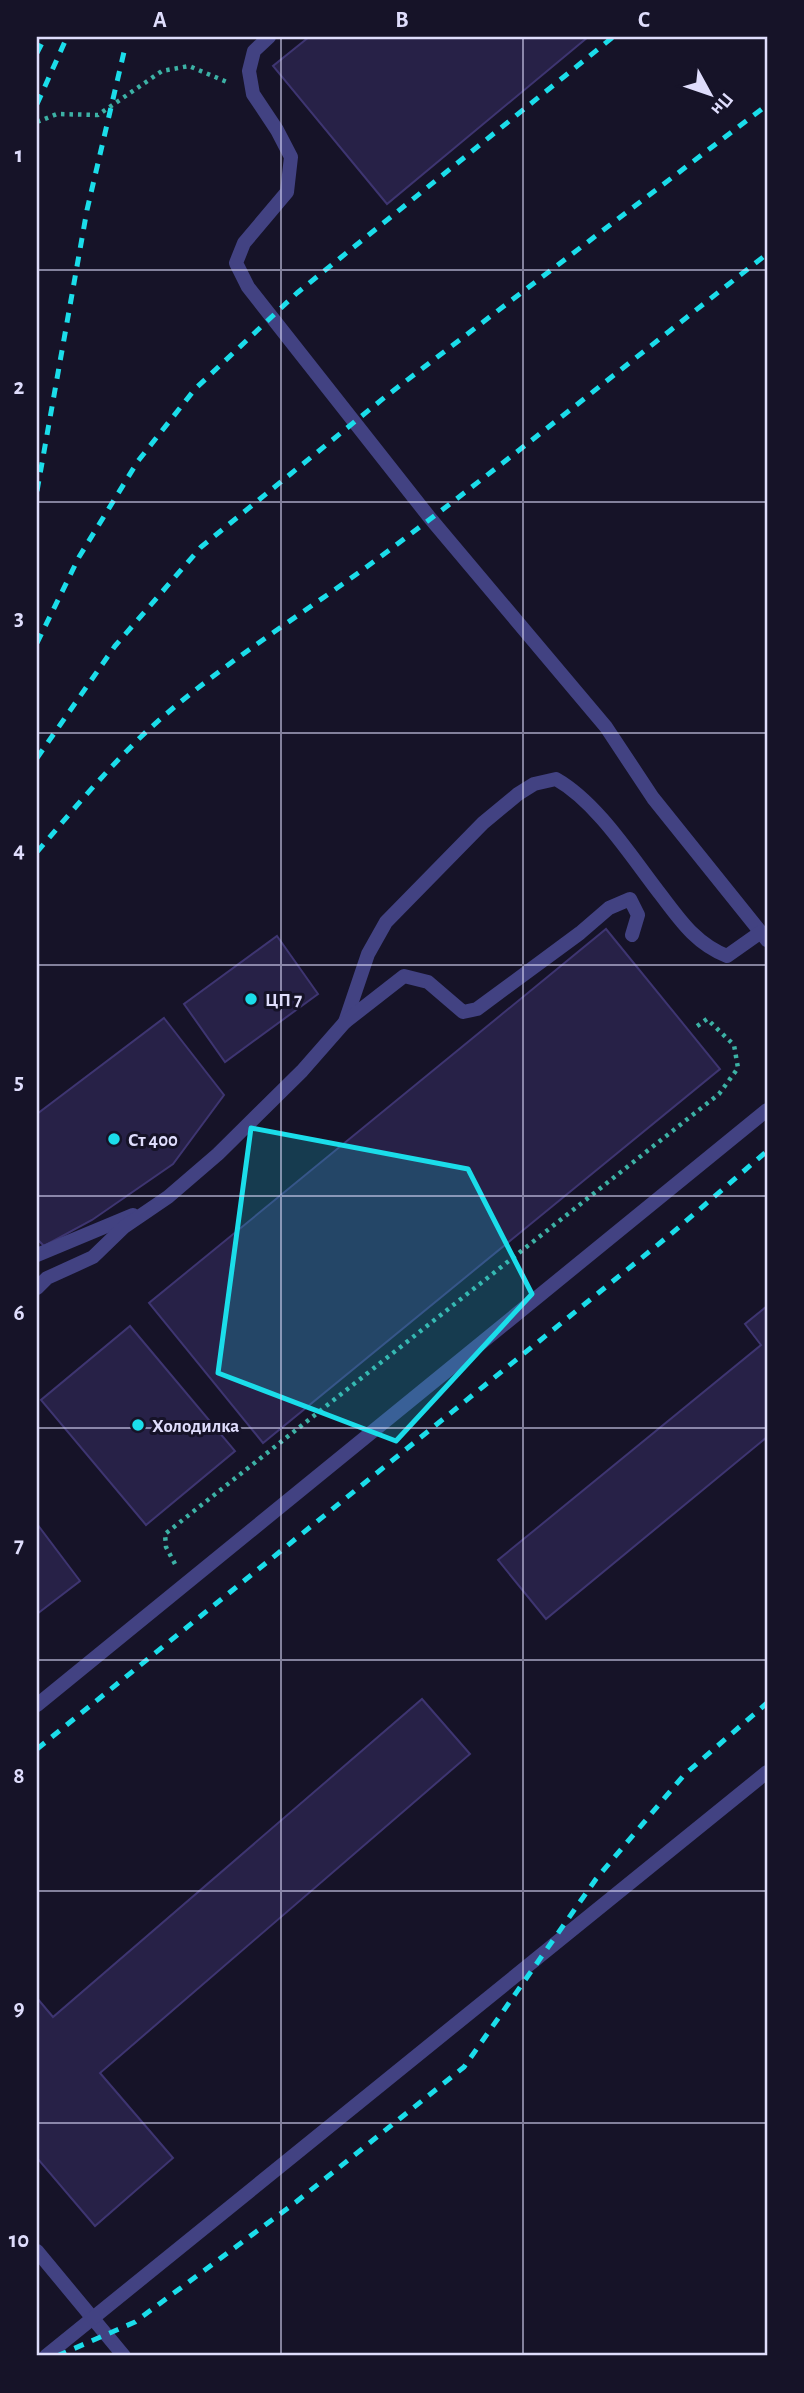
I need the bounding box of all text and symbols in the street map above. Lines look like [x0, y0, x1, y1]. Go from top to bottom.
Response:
text: A [153, 9, 167, 32]
text: B [395, 9, 409, 32]
text: C [638, 9, 650, 32]
north arrow [674, 60, 744, 130]
text: Пн [707, 89, 737, 119]
text: 1 [15, 144, 23, 167]
text: 2 [14, 376, 25, 399]
text: 3 [14, 607, 24, 630]
text: 4 [13, 839, 25, 862]
marker: ЦП 7 [243, 991, 259, 1007]
place label: ЦП 7 [265, 991, 302, 1010]
text: 5 [14, 1071, 24, 1094]
marker: Ст 400 [106, 1131, 122, 1147]
place label: Ст 400 [128, 1131, 178, 1150]
text: 6 [13, 1302, 25, 1325]
marker: Холодилка [130, 1417, 146, 1433]
place label: Холодилка [152, 1417, 239, 1436]
text: 7 [14, 1534, 24, 1557]
text: 8 [13, 1765, 25, 1788]
text: 9 [13, 1997, 25, 2020]
text: 10 [9, 2229, 29, 2252]

